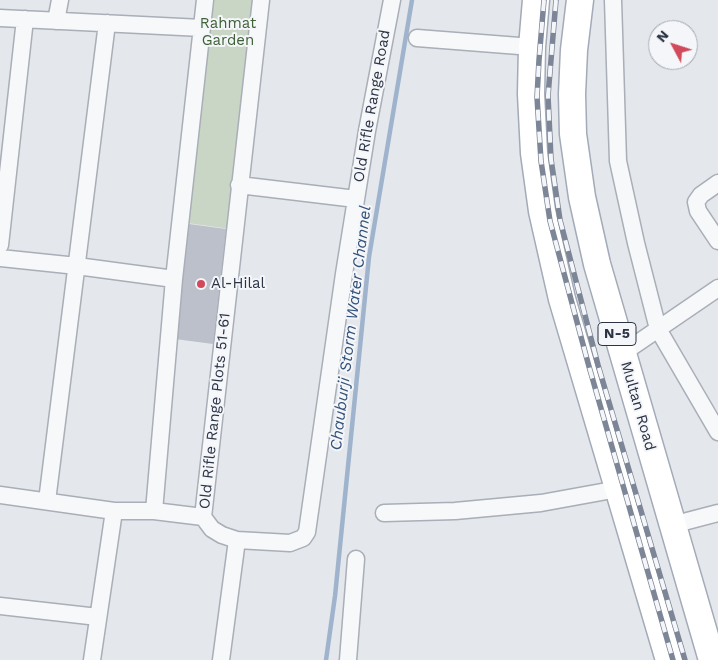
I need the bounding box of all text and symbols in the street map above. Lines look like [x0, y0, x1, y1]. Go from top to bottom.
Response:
park label: Rahmat Garden [200, 15, 256, 50]
north arrow [648, 20, 698, 70]
text: N [653, 27, 672, 45]
street label: Old Rifle Range Road [350, 28, 394, 184]
water label: Chauburji Storm Water Channel [326, 205, 376, 451]
place label: Al-Hilal [211, 275, 265, 293]
marker: Al-Hilal [195, 278, 207, 290]
street label: Old Rifle Range Plots 51-61 [196, 312, 234, 510]
road number: N-5 [598, 322, 636, 346]
street label: Multan Road [617, 359, 659, 453]

